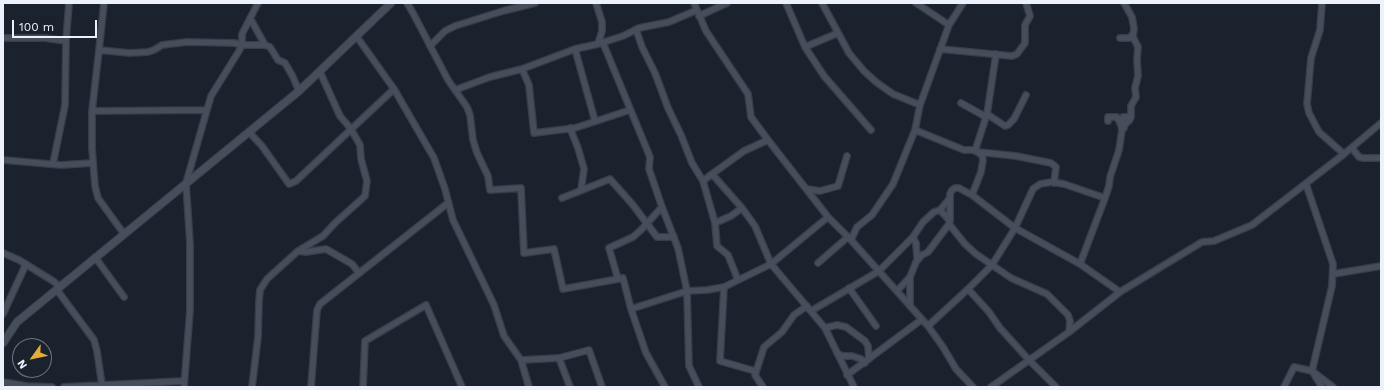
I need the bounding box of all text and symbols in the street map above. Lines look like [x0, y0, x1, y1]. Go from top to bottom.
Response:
scale bar [14, 12, 99, 38]
text: 100 m [19, 20, 54, 34]
north arrow [12, 338, 52, 378]
text: N [15, 357, 30, 371]

